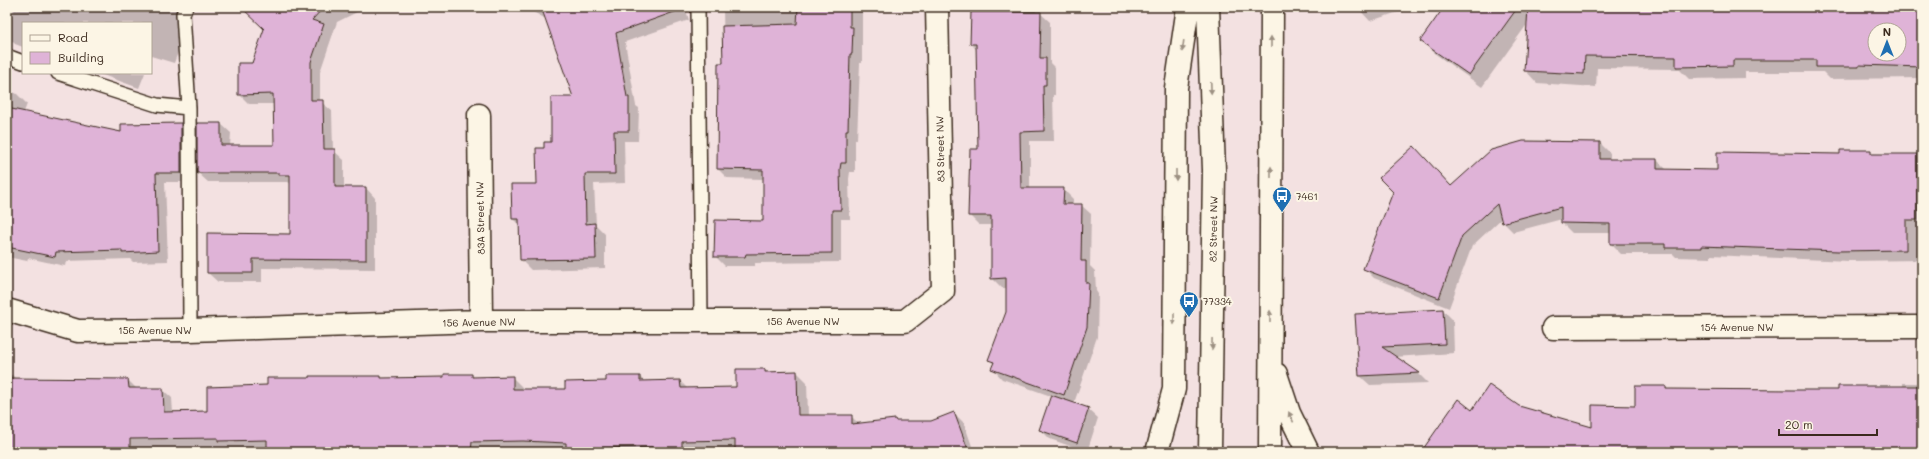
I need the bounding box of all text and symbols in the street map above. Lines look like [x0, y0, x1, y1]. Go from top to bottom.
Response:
legend [22, 22, 152, 74]
north arrow [1867, 22, 1907, 62]
text: N [1883, 24, 1891, 39]
text: Road [58, 29, 88, 45]
one-way arrow [1268, 35, 1274, 48]
one-way arrow [1180, 40, 1186, 52]
text: Building [58, 49, 104, 65]
one-way arrow [1208, 82, 1214, 95]
street label: 83 Street NW [932, 116, 948, 182]
one-way arrow [1268, 165, 1274, 178]
one-way arrow [1173, 169, 1179, 182]
street label: 83A Street NW [472, 181, 488, 255]
bus stop icon: 7461 [1271, 185, 1293, 213]
place label: 7461 [1296, 189, 1318, 203]
street label: 82 Street NW [1205, 196, 1221, 262]
bus stop icon: 77334 [1178, 290, 1200, 318]
place label: 77334 [1203, 294, 1232, 308]
one-way arrow [1267, 309, 1273, 322]
one-way arrow [1171, 313, 1178, 325]
street label: 156 Avenue NW [442, 314, 516, 330]
street label: 156 Avenue NW [766, 314, 840, 328]
street label: 154 Avenue NW [1700, 320, 1774, 334]
street label: 156 Avenue NW [118, 323, 192, 337]
one-way arrow [1209, 338, 1215, 351]
one-way arrow [1288, 411, 1294, 423]
scale bar [1779, 411, 1877, 437]
text: 20 m [1785, 416, 1813, 432]

